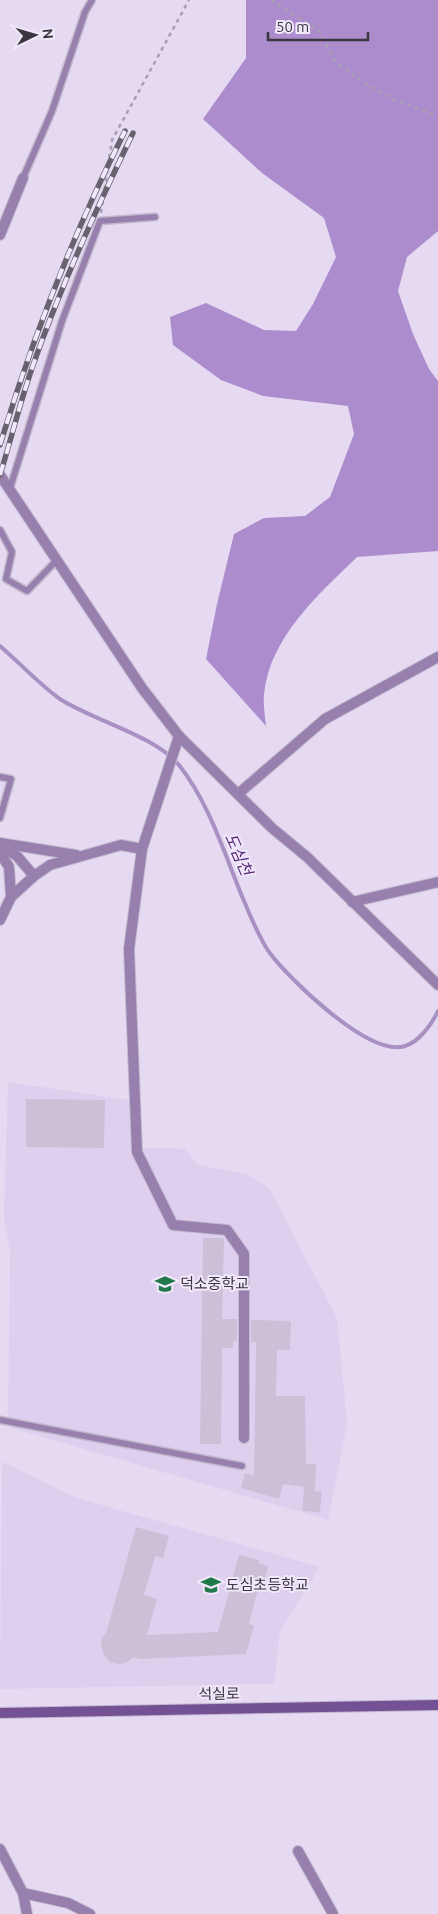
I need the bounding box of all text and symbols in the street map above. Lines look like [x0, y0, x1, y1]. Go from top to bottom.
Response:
north arrow [10, 10, 60, 60]
scale bar [268, 10, 368, 42]
text: 50 m [276, 18, 309, 35]
text: N [40, 28, 56, 40]
water label: 도심천 [222, 830, 257, 880]
school or university icon: 덕소중학교 [154, 1273, 176, 1295]
place label: 덕소중학교 [180, 1275, 249, 1292]
school or university icon: 도심초등학교 [200, 1574, 222, 1596]
place label: 도심초등학교 [226, 1576, 309, 1593]
street label: 석실로 [198, 1685, 240, 1702]

